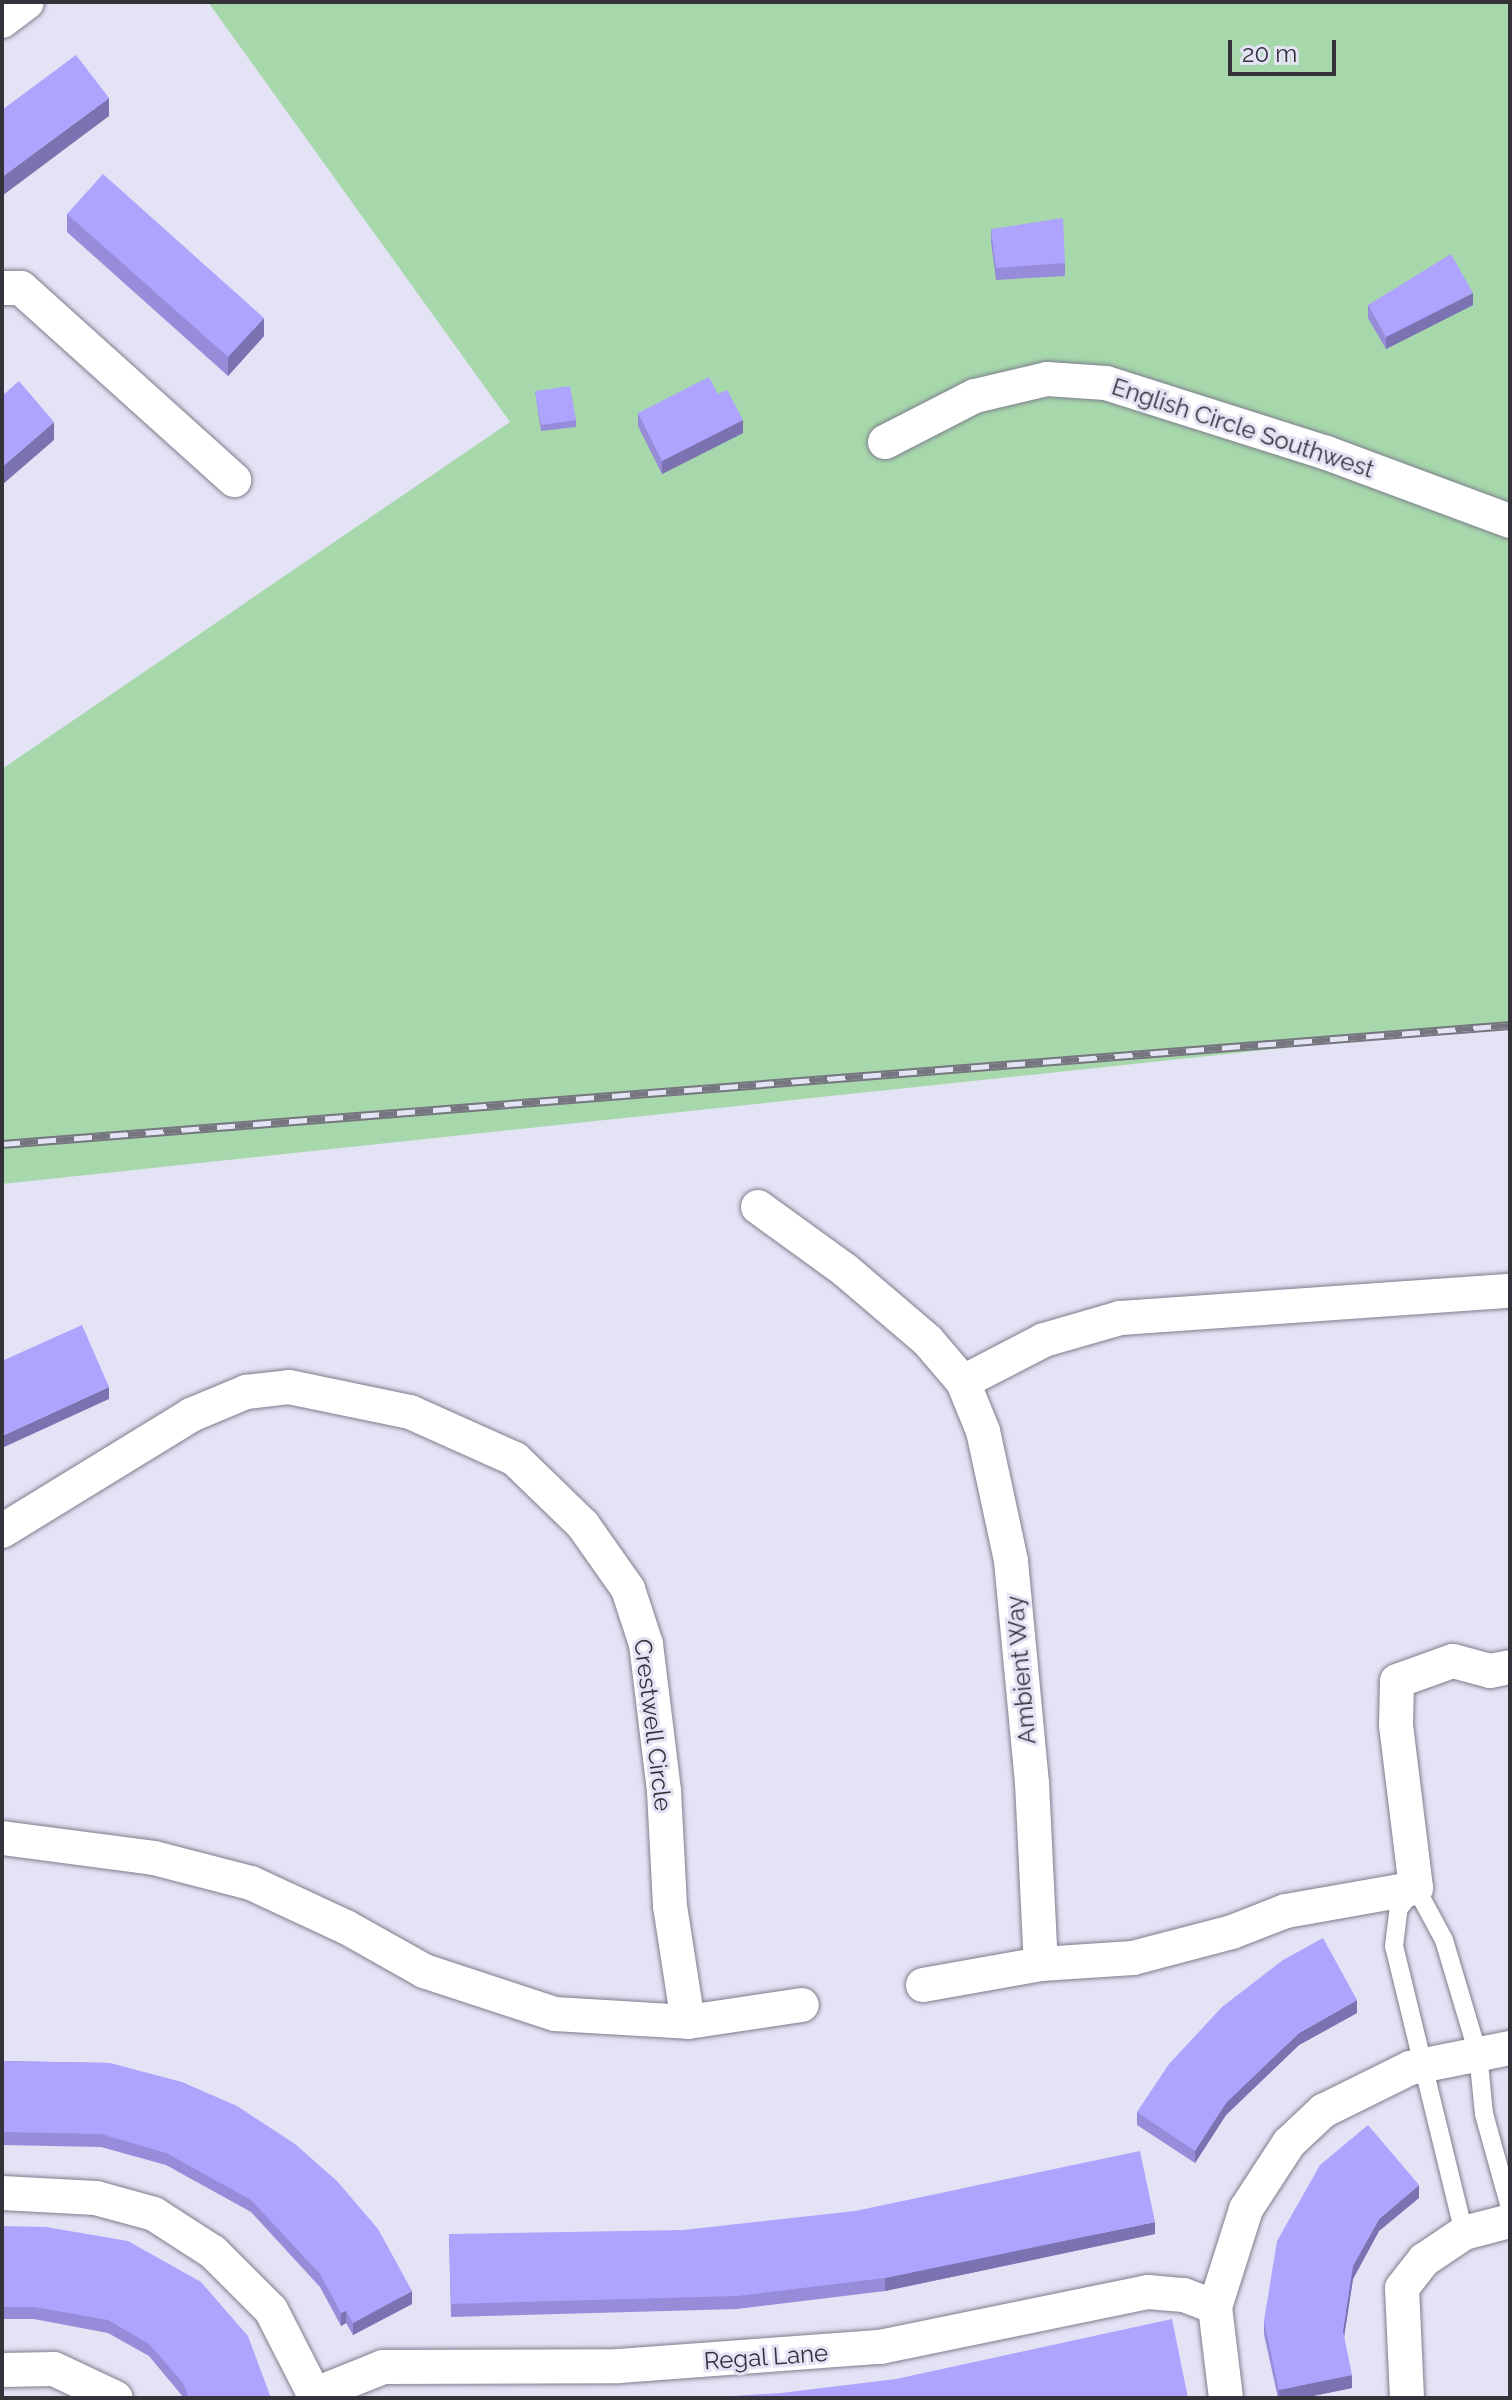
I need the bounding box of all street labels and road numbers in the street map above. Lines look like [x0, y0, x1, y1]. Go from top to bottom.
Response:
street label: English Circle Southwest [1108, 372, 1378, 484]
street label: Ambient Way [1000, 1594, 1042, 1746]
street label: Crestwell Circle [628, 1637, 678, 1813]
street label: Regal Lane [703, 2338, 829, 2376]

